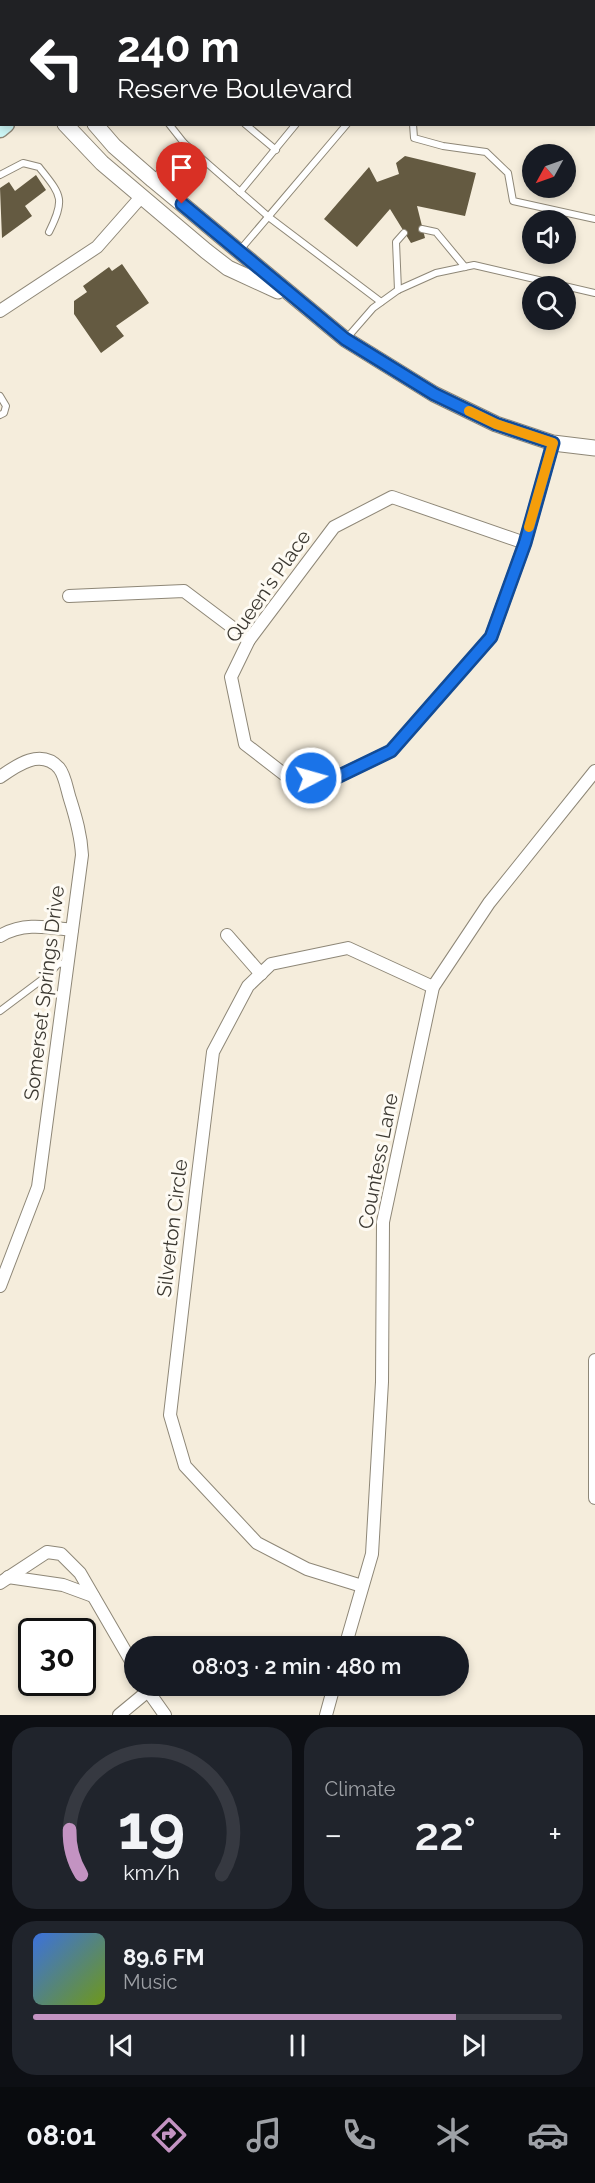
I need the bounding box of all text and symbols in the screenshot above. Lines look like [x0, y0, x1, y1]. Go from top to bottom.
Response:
text: 240 m [117, 23, 240, 72]
icon: left [18, 24, 96, 102]
text: Reserve Boulevard [117, 73, 353, 104]
pin [156, 142, 207, 204]
north arrow [522, 144, 576, 198]
map controls [522, 144, 576, 330]
icon: arrive [165, 151, 198, 184]
button: sound [522, 210, 576, 264]
button: search [522, 276, 576, 330]
street label: Queen's Place [220, 525, 316, 647]
position arrow [279, 746, 343, 810]
street label: Somerset Springs Drive [19, 884, 69, 1102]
street label: Countess Lane [353, 1091, 403, 1231]
street label: Silverton Circle [152, 1157, 192, 1298]
speed limit sign: 30 [18, 1618, 96, 1696]
text: 08:03 · 2 min · 480 m [192, 1653, 401, 1679]
text: Climate [325, 1777, 396, 1801]
text: 19 [118, 1790, 186, 1864]
text: 22° [415, 1808, 476, 1861]
text: − [325, 1815, 342, 1854]
text: + [548, 1815, 562, 1854]
text: km/h [123, 1860, 180, 1885]
text: 89.6 FM [123, 1944, 205, 1970]
text: Music [123, 1970, 177, 1994]
icon: previous [105, 2029, 138, 2062]
icon: pause [281, 2029, 314, 2062]
icon: next [457, 2029, 490, 2062]
icon: directions [148, 2114, 190, 2156]
icon: music [243, 2114, 285, 2156]
icon: phone [338, 2114, 380, 2156]
icon: climate [432, 2114, 474, 2156]
icon: car [527, 2114, 569, 2156]
text: 08:01 [26, 2120, 96, 2151]

